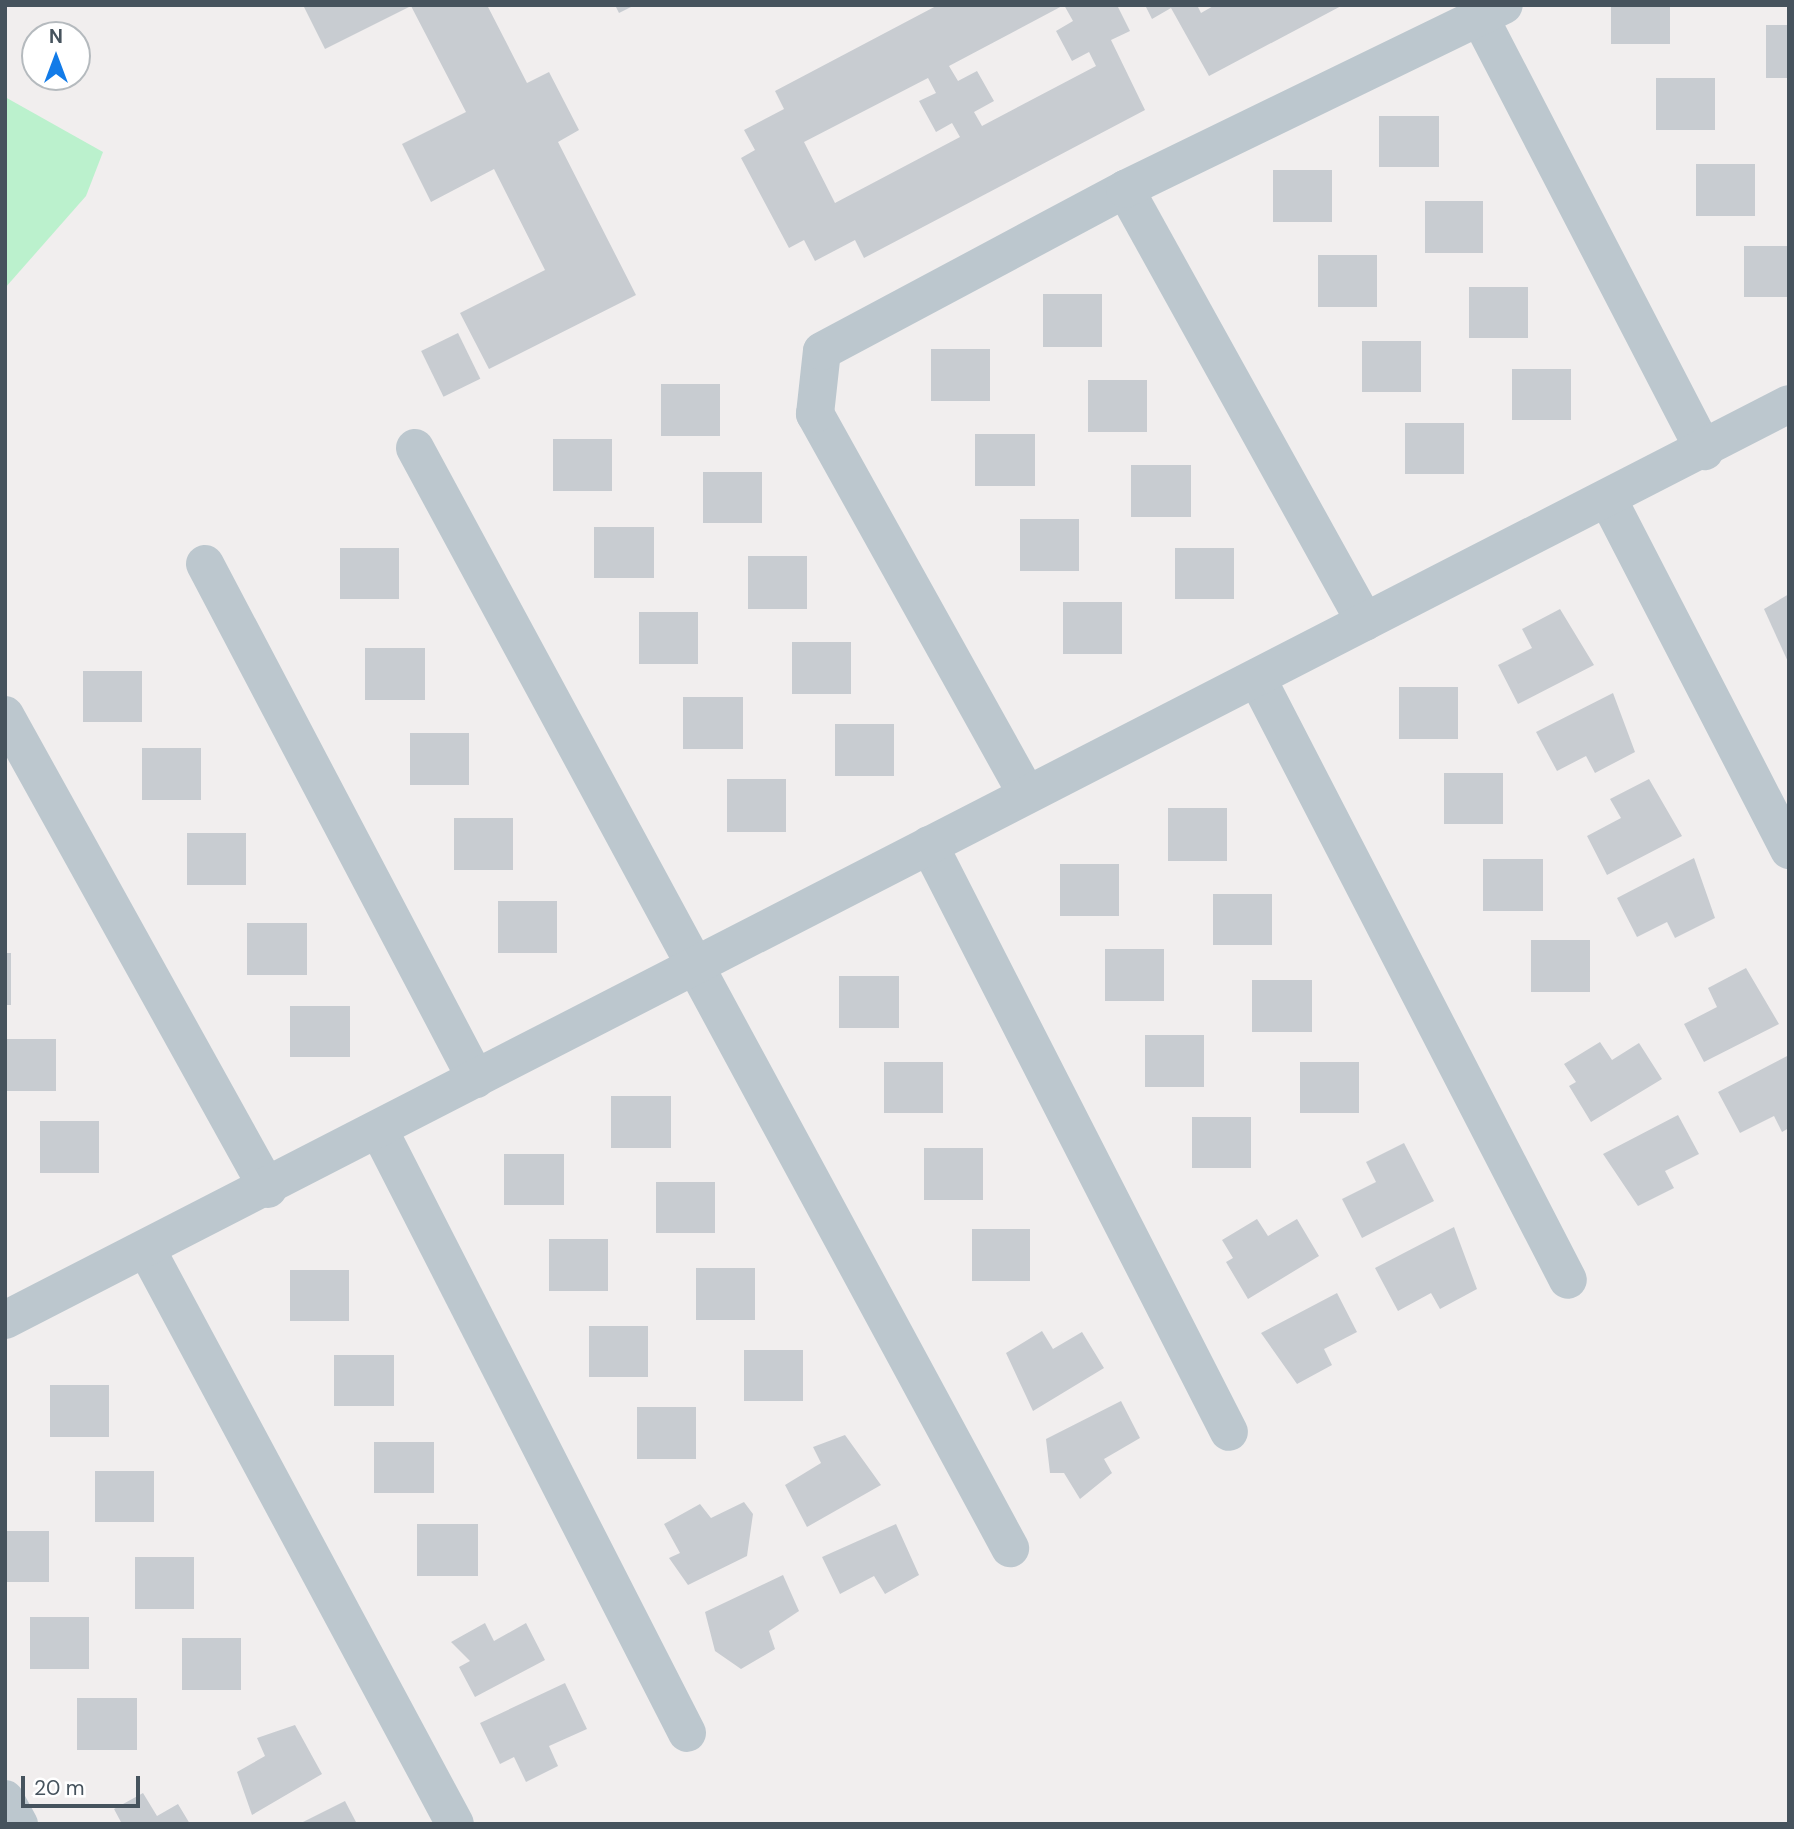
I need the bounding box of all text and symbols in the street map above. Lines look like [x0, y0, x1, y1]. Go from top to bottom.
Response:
north arrow [21, 21, 91, 91]
text: N [49, 24, 63, 49]
scale bar [24, 1762, 144, 1806]
text: 20 m [34, 1774, 85, 1802]

